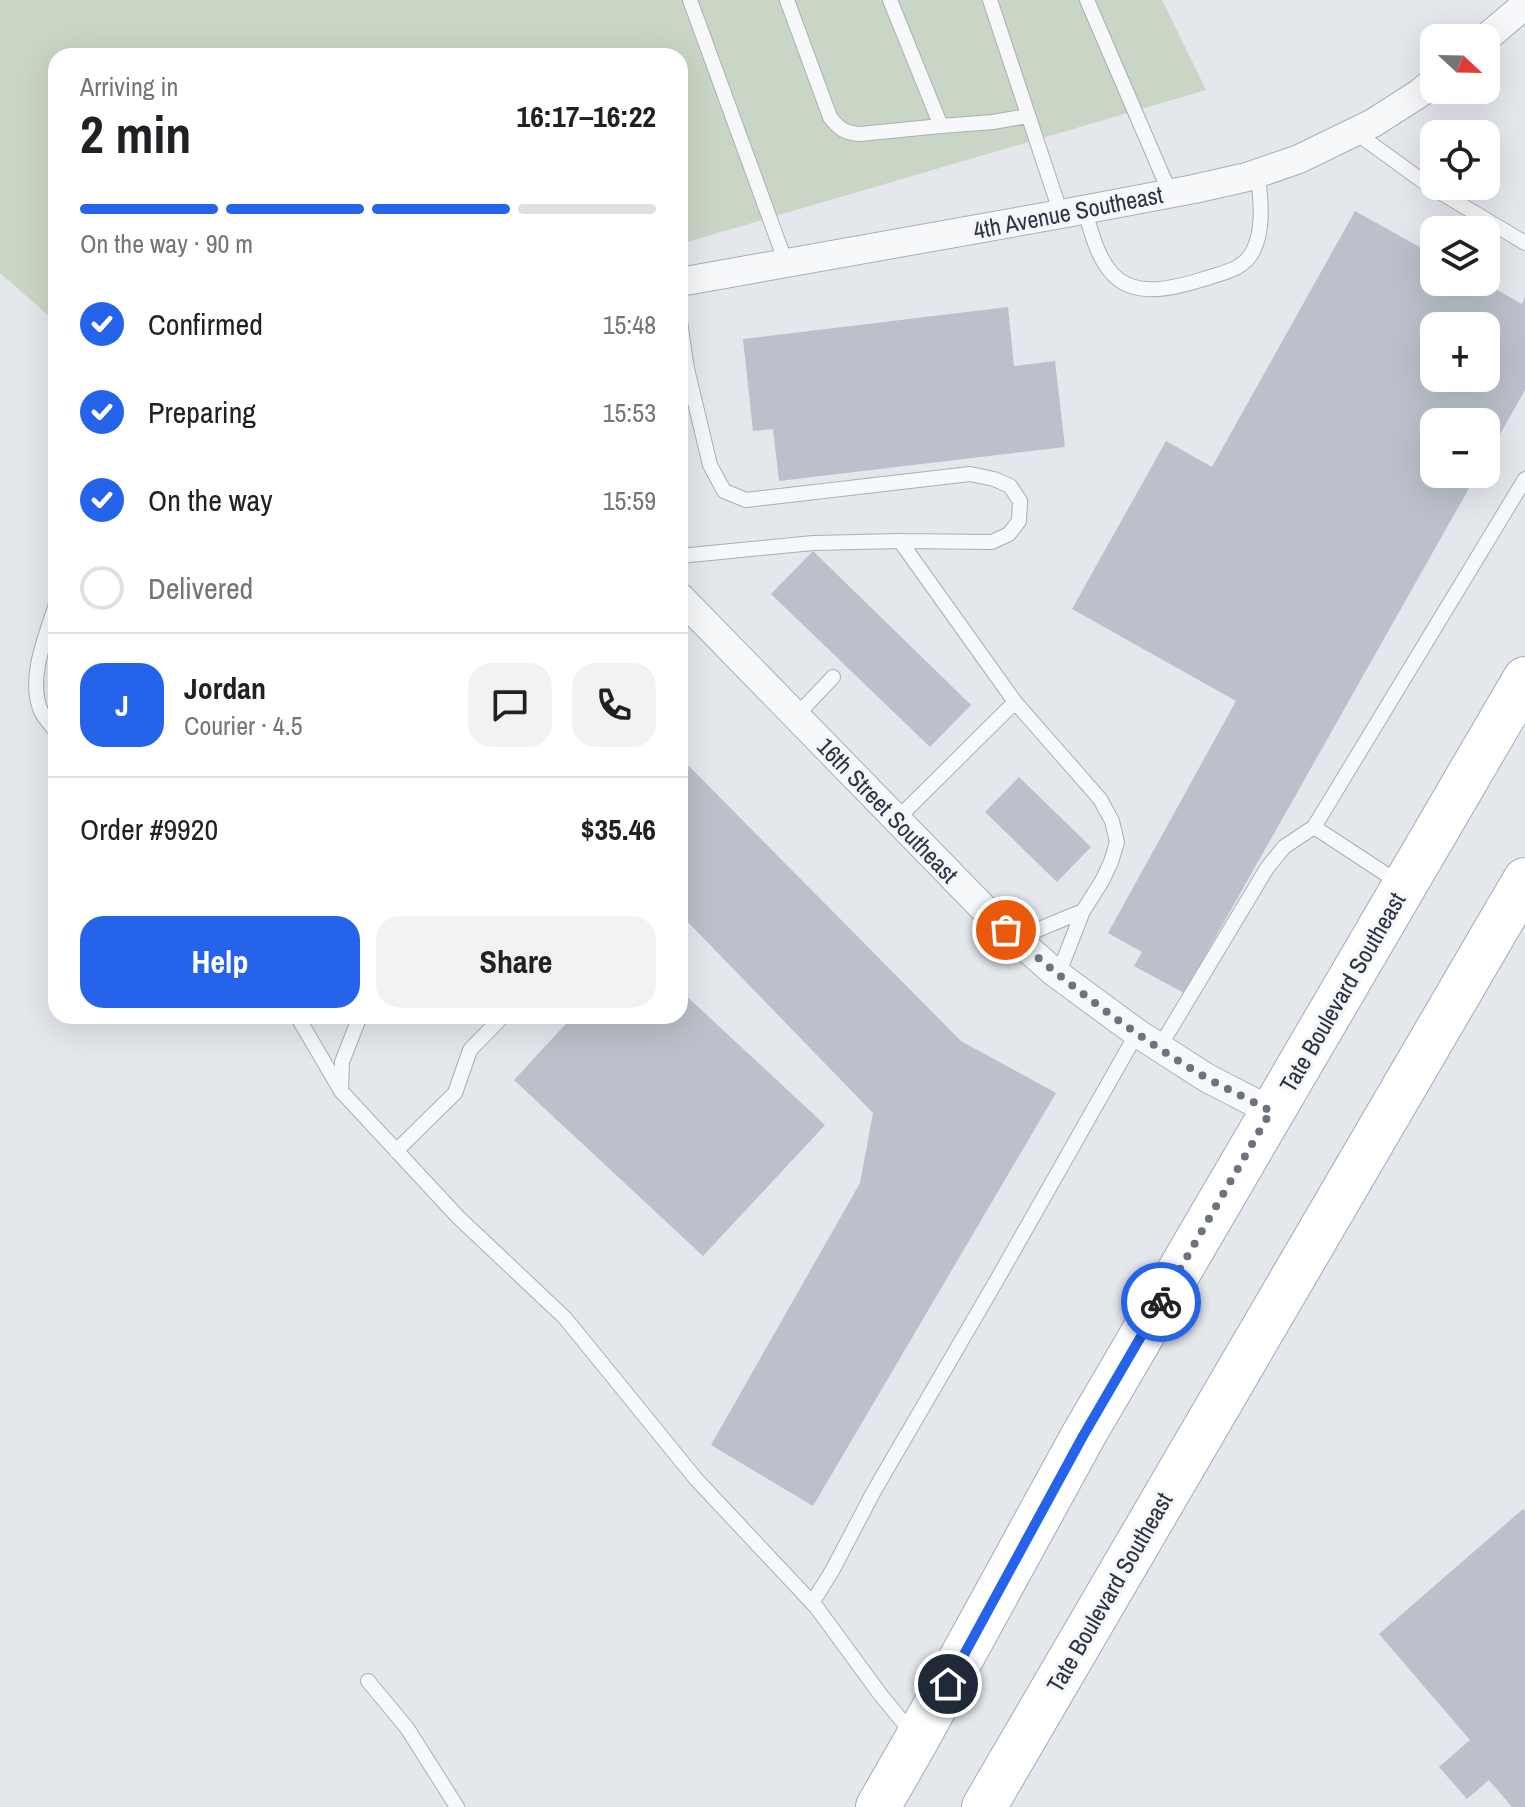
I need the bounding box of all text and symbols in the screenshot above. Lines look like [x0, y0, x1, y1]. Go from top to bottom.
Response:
north arrow [1420, 24, 1500, 104]
map controls [1420, 24, 1500, 488]
text: Arriving in [80, 69, 178, 104]
text: 16:17–16:22 [517, 96, 656, 136]
text: 2 min [80, 99, 191, 169]
button: locate [1420, 120, 1500, 200]
street label: 4th Avenue Southeast [971, 178, 1166, 246]
button: layers [1420, 216, 1500, 296]
text: On the way · 90 m [80, 226, 253, 261]
icon: check [80, 302, 124, 346]
text: Confirmed [148, 304, 263, 344]
text: 15:48 [603, 307, 656, 342]
button: + [1420, 312, 1500, 392]
icon: check [80, 390, 124, 434]
text: Preparing [148, 392, 256, 432]
text: 15:53 [603, 395, 656, 430]
button: − [1420, 408, 1500, 488]
icon: check [80, 478, 124, 522]
text: On the way [148, 480, 272, 520]
text: 15:59 [603, 483, 656, 518]
text: Delivered [148, 568, 253, 608]
button: chat [468, 663, 552, 747]
button: phone [572, 663, 656, 747]
text: Jordan [184, 668, 266, 708]
text: J [115, 685, 129, 725]
text: Courier · 4.5 [184, 708, 303, 743]
street label: 16th Street Southeast [810, 730, 966, 890]
text: Order #9920 [80, 809, 218, 849]
text: $35.46 [581, 809, 656, 849]
street label: Tate Boulevard Southeast [1272, 886, 1413, 1098]
pin [972, 896, 1040, 964]
icon: bag [984, 908, 1028, 952]
button: Help [80, 916, 360, 1008]
button: Share [376, 916, 656, 1008]
courier [1121, 1262, 1201, 1342]
icon: bike [1139, 1280, 1183, 1324]
street label: Tate Boulevard Southeast [1039, 1486, 1180, 1698]
pin [914, 1650, 982, 1718]
icon: home [926, 1662, 970, 1706]

